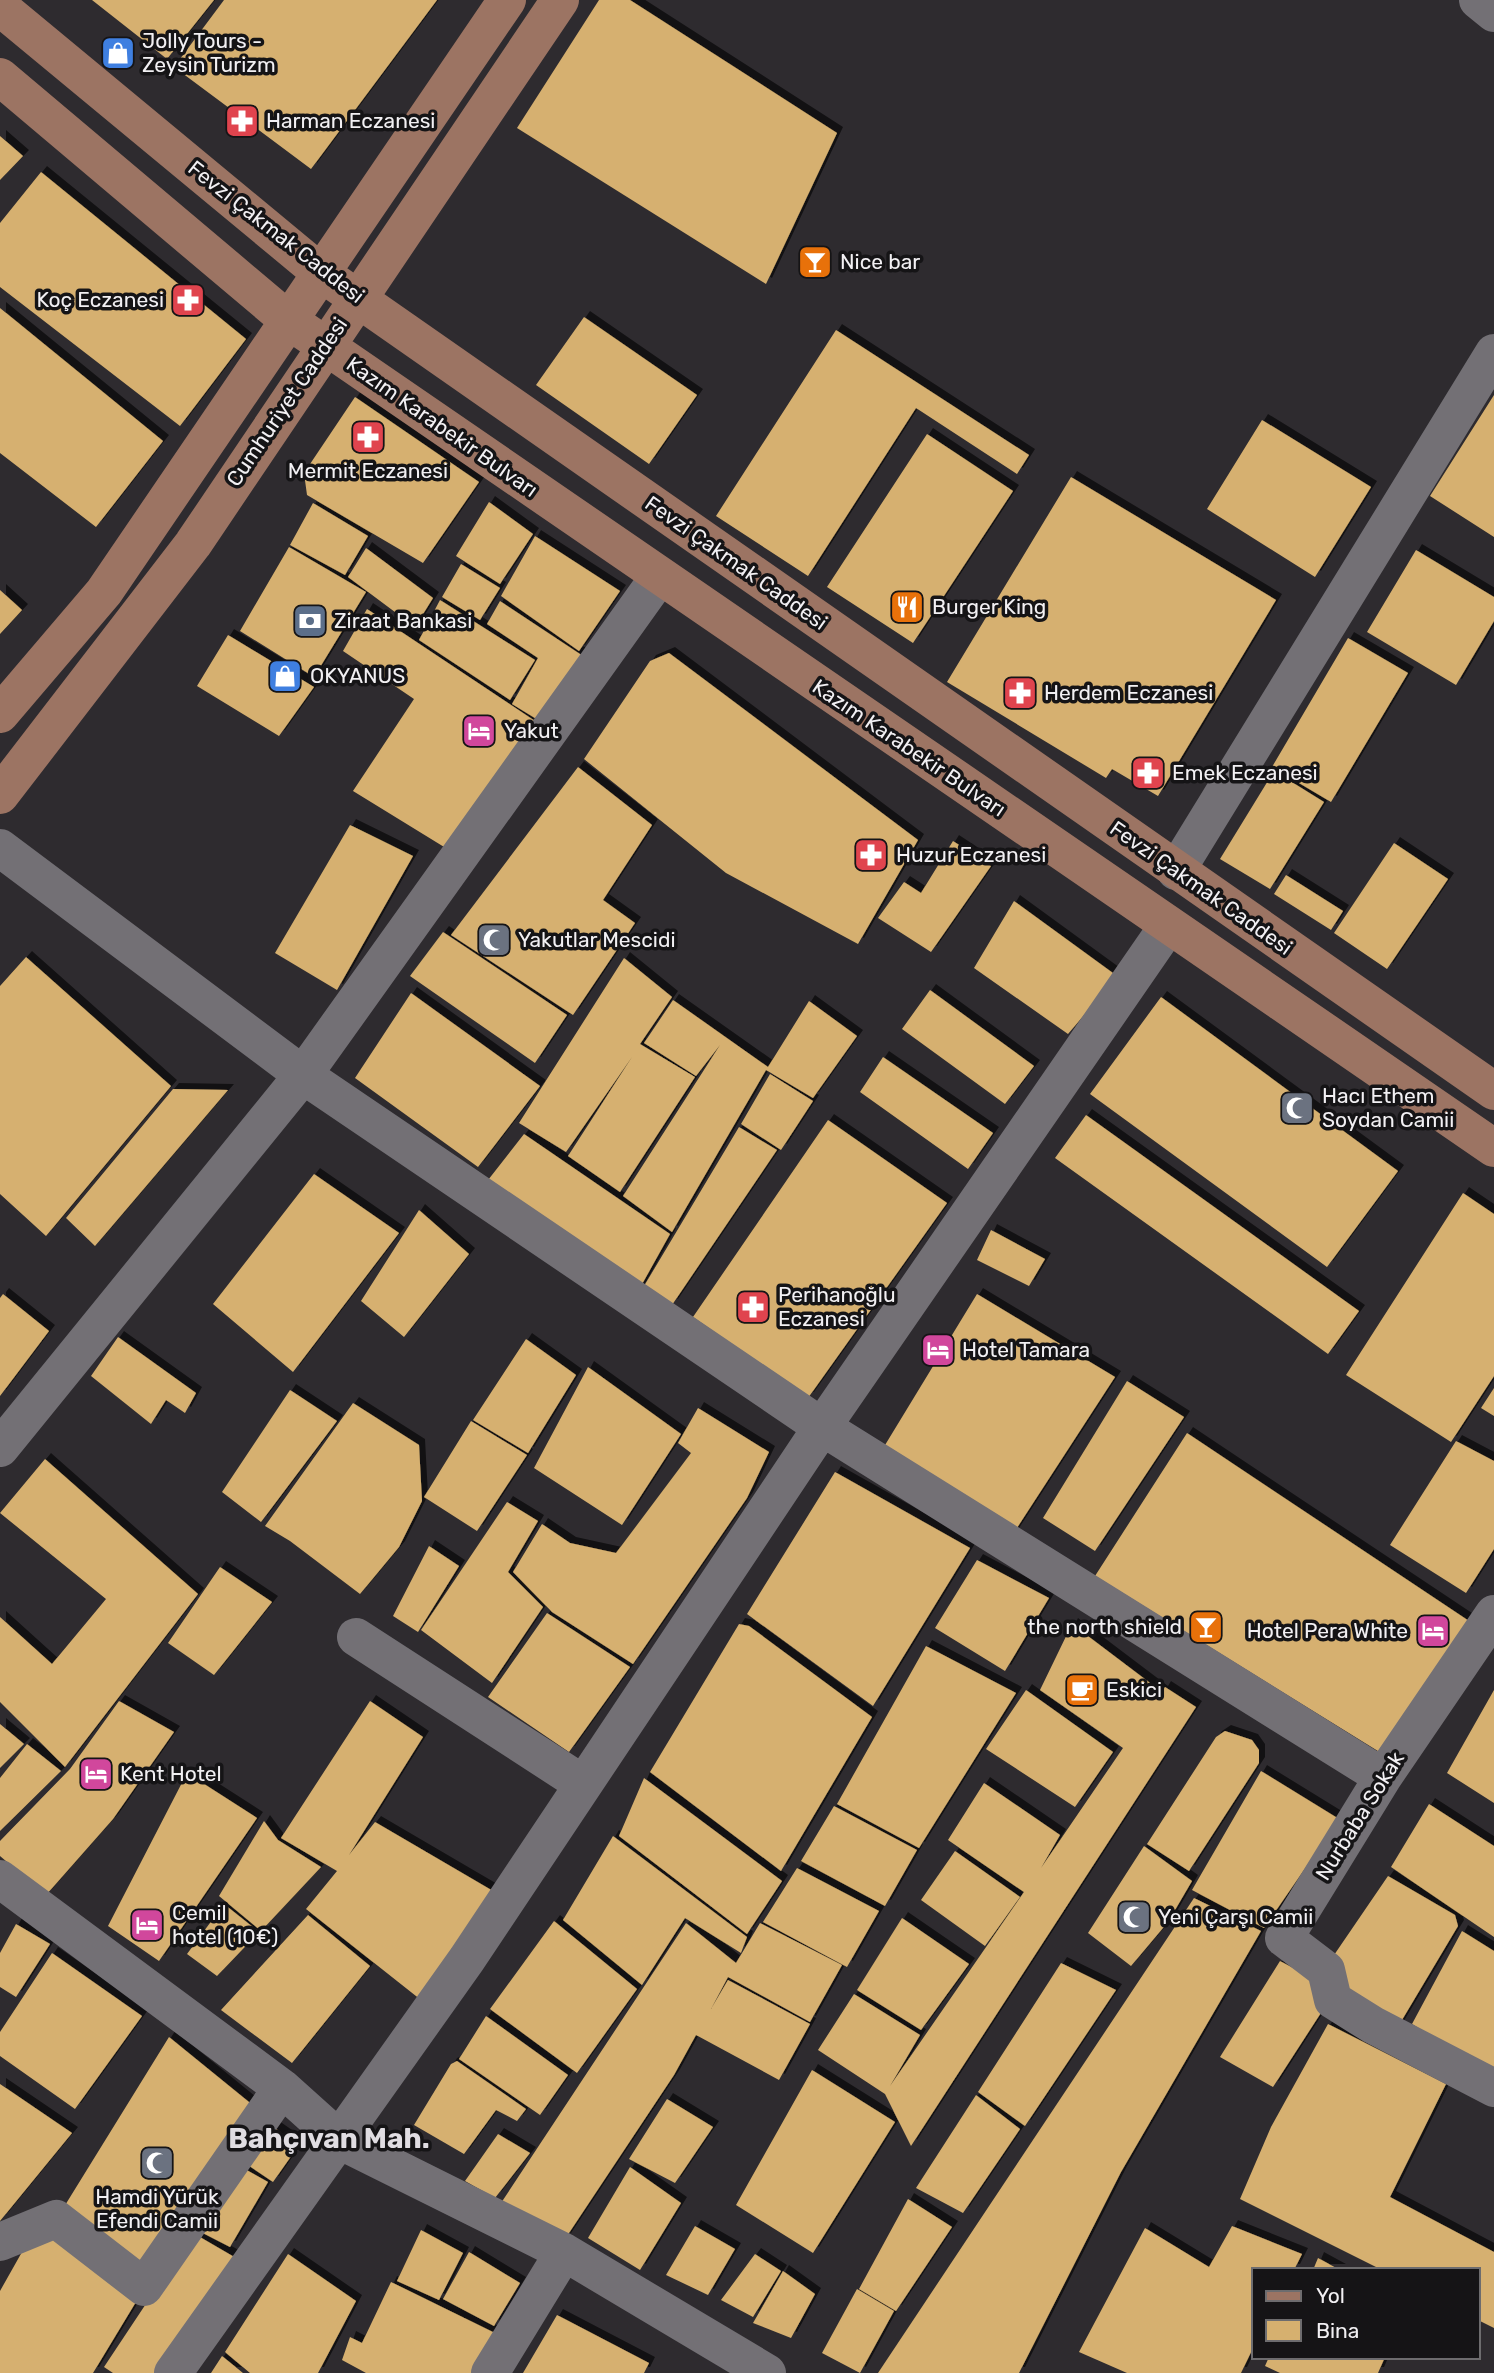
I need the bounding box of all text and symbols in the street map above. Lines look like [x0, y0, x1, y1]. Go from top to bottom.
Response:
place label: Jolly Tours - Zeysin Turizm [142, 28, 276, 77]
shop icon: Jolly Tours - Zeysin Turizm [99, 34, 137, 72]
pharmacy icon: Harman Eczanesi [223, 102, 261, 140]
place label: Harman Eczanesi [266, 108, 435, 133]
street label: Fevzi Çakmak Caddesi [183, 155, 369, 308]
bar icon: Nice bar [796, 243, 834, 281]
place label: Nice bar [840, 249, 920, 274]
pharmacy icon: Koç Eczanesi [169, 281, 207, 319]
place label: Koç Eczanesi [36, 287, 164, 312]
street label: Cumhuriyet Caddesi [221, 313, 352, 491]
street label: Kazım Karabekir Bulvarı [342, 351, 543, 502]
pharmacy icon: Mermit Eczanesi [349, 418, 387, 456]
place label: Mermit Eczanesi [288, 458, 448, 483]
street label: Fevzi Çakmak Caddesi [640, 490, 832, 635]
restaurant icon: Burger King [888, 588, 926, 626]
place label: Burger King [932, 594, 1046, 619]
bank icon: Ziraat Bankasi [291, 602, 329, 640]
place label: Ziraat Bankasi [334, 608, 472, 633]
shop icon: OKYANUS [266, 657, 304, 695]
place label: OKYANUS [310, 663, 405, 688]
street label: Kazım Karabekir Bulvarı [808, 674, 1011, 822]
pharmacy icon: Herdem Eczanesi [1001, 674, 1039, 712]
place label: Herdem Eczanesi [1044, 680, 1213, 705]
hotel icon: Yakut [460, 712, 498, 750]
place label: Yakut [504, 718, 559, 743]
pharmacy icon: Emek Eczanesi [1129, 754, 1167, 792]
place label: Emek Eczanesi [1172, 760, 1318, 785]
street label: Fevzi Çakmak Caddesi [1105, 815, 1297, 960]
pharmacy icon: Huzur Eczanesi [852, 836, 890, 874]
place label: Huzur Eczanesi [896, 842, 1046, 867]
mosque icon: Yakutlar Mescidi [475, 921, 513, 959]
place label: Yakutlar Mescidi [518, 927, 676, 952]
place label: Hacı Ethem Soydan Camii [1322, 1083, 1454, 1132]
mosque icon: Hacı Ethem Soydan Camii [1278, 1089, 1316, 1127]
place label: Perihanoğlu Eczanesi [778, 1282, 896, 1331]
pharmacy icon: Perihanoğlu Eczanesi [734, 1288, 772, 1326]
hotel icon: Hotel Tamara [919, 1331, 957, 1369]
place label: Hotel Tamara [962, 1337, 1090, 1362]
bar icon: the north shield [1187, 1608, 1225, 1646]
hotel icon: Hotel Pera White [1414, 1612, 1452, 1650]
place label: the north shield [1027, 1614, 1182, 1639]
place label: Hotel Pera White [1247, 1618, 1408, 1643]
cafe icon: Eskici [1063, 1671, 1101, 1709]
place label: Eskici [1106, 1677, 1162, 1702]
street label: Nurbaba Sokak [1310, 1747, 1409, 1885]
hotel icon: Kent Hotel [77, 1755, 115, 1793]
place label: Kent Hotel [120, 1761, 222, 1786]
mosque icon: Yeni Çarşı Camii [1115, 1898, 1153, 1936]
place label: Cemil hotel (10€) [172, 1900, 278, 1949]
place label: Yeni Çarşı Camii [1158, 1904, 1313, 1929]
hotel icon: Cemil hotel (10€) [128, 1906, 166, 1944]
district label: Bahçıvan Mah. [228, 2122, 430, 2155]
mosque icon: Hamdi Yürük Efendi Camii [138, 2144, 176, 2182]
place label: Hamdi Yürük Efendi Camii [95, 2184, 219, 2233]
legend [1252, 2268, 1480, 2359]
text: Yol [1316, 2283, 1345, 2308]
text: Bina [1316, 2318, 1359, 2343]

